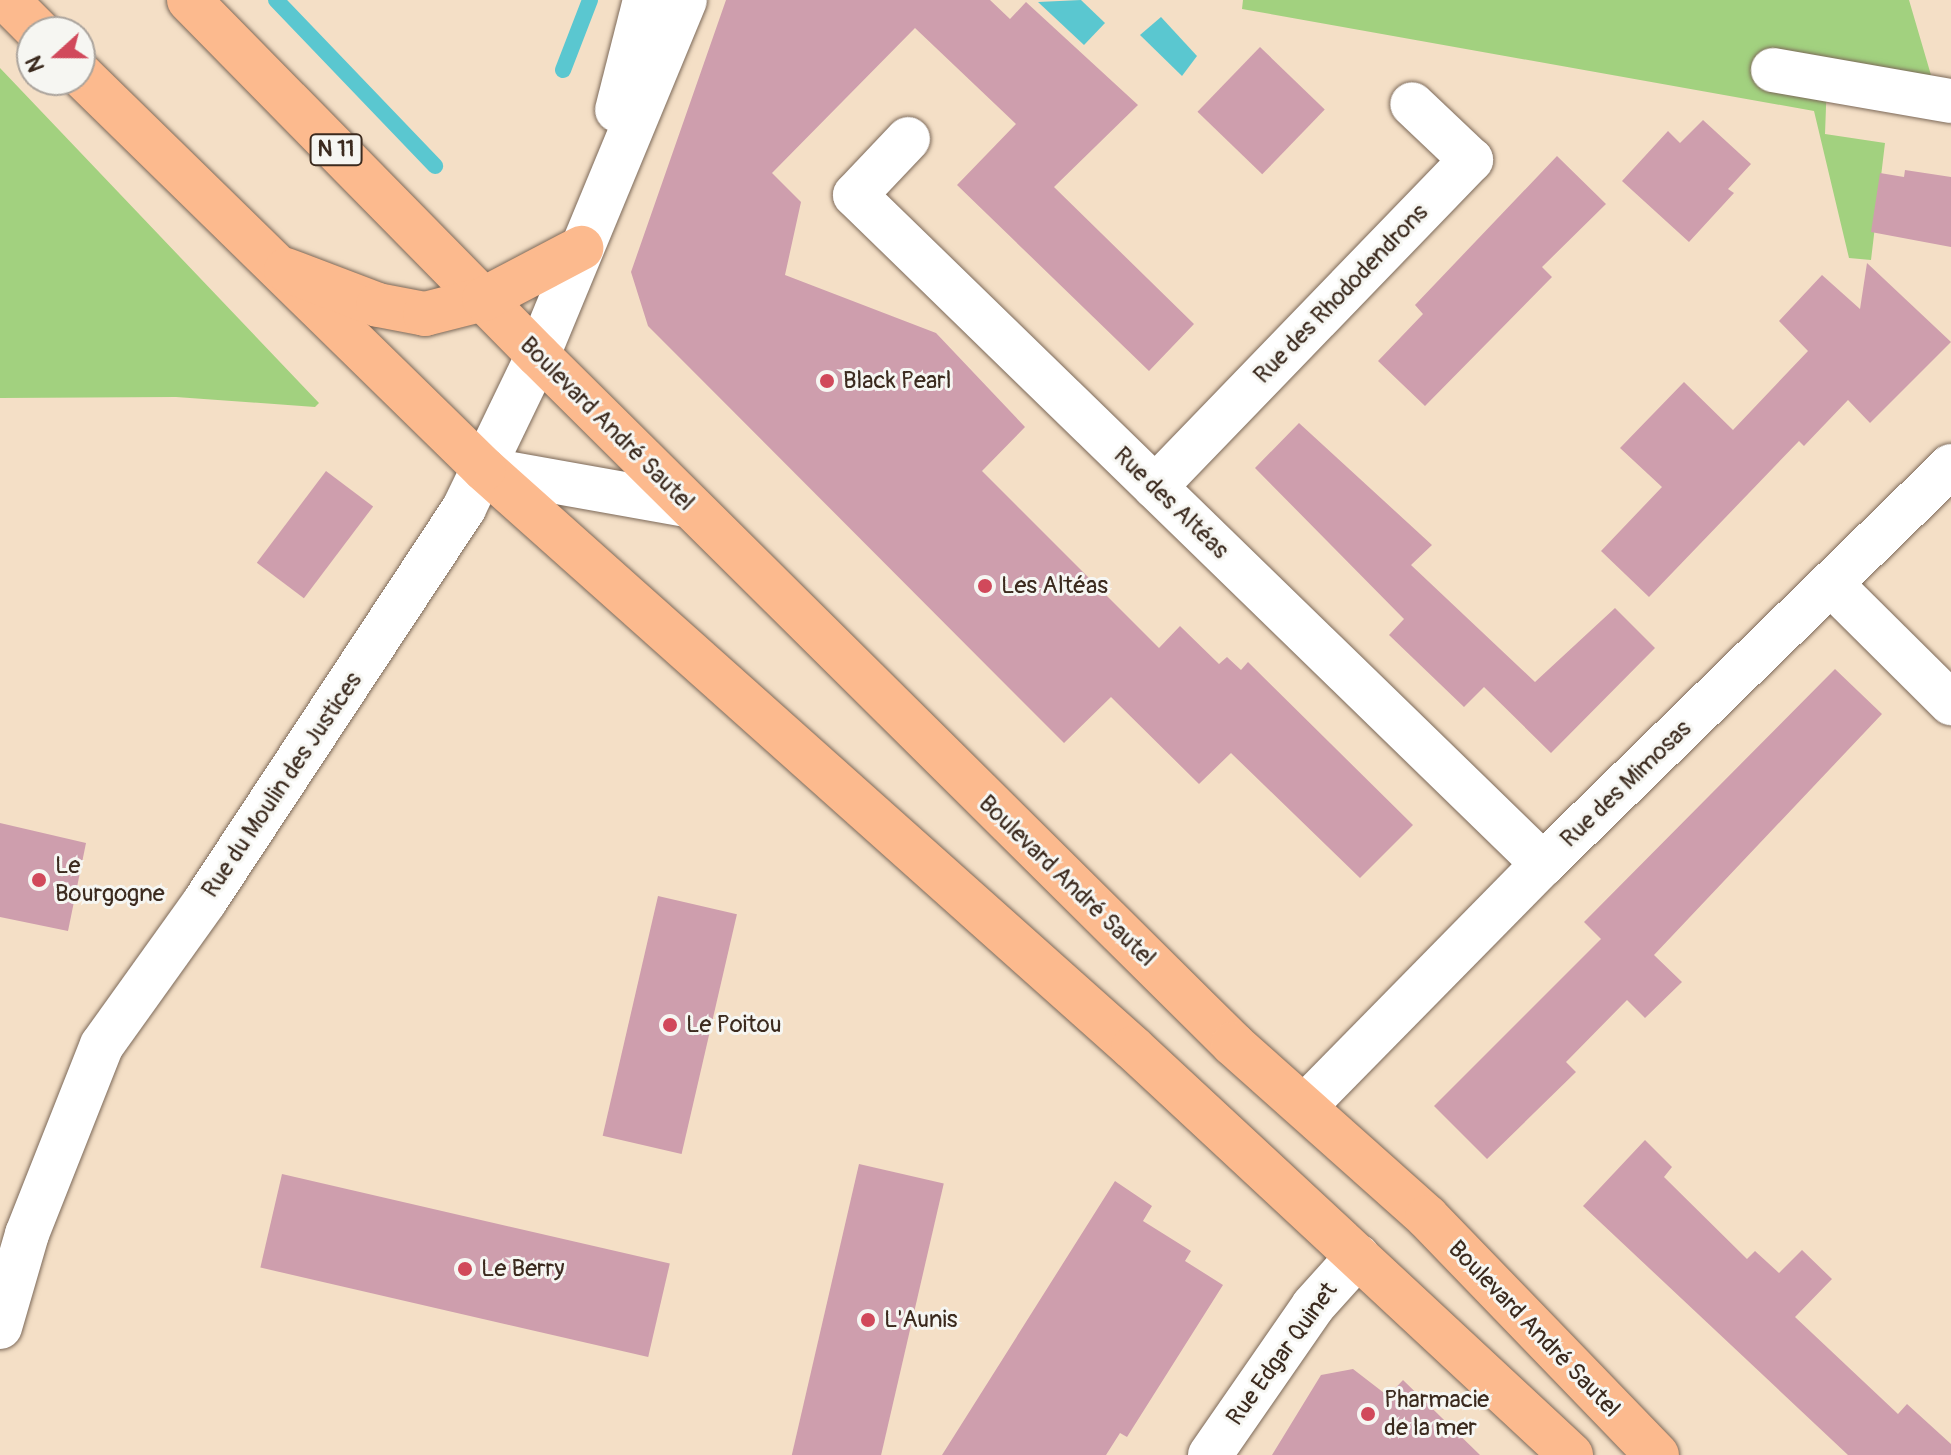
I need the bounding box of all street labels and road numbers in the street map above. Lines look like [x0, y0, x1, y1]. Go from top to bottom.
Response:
road number: N 11 [308, 132, 364, 168]
street label: Rue des Rhododendrons [1248, 198, 1434, 390]
street label: Boulevard André Sautel [514, 331, 700, 517]
street label: Rue des Altéas [1108, 441, 1234, 565]
street label: Rue du Moulin des Justices [196, 667, 368, 903]
street label: Rue des Mimosas [1555, 714, 1697, 854]
street label: Boulevard André Sautel [973, 789, 1161, 973]
street label: Boulevard André Sautel [1442, 1235, 1626, 1423]
street label: Rue Edgar Quinet [1220, 1277, 1344, 1431]

